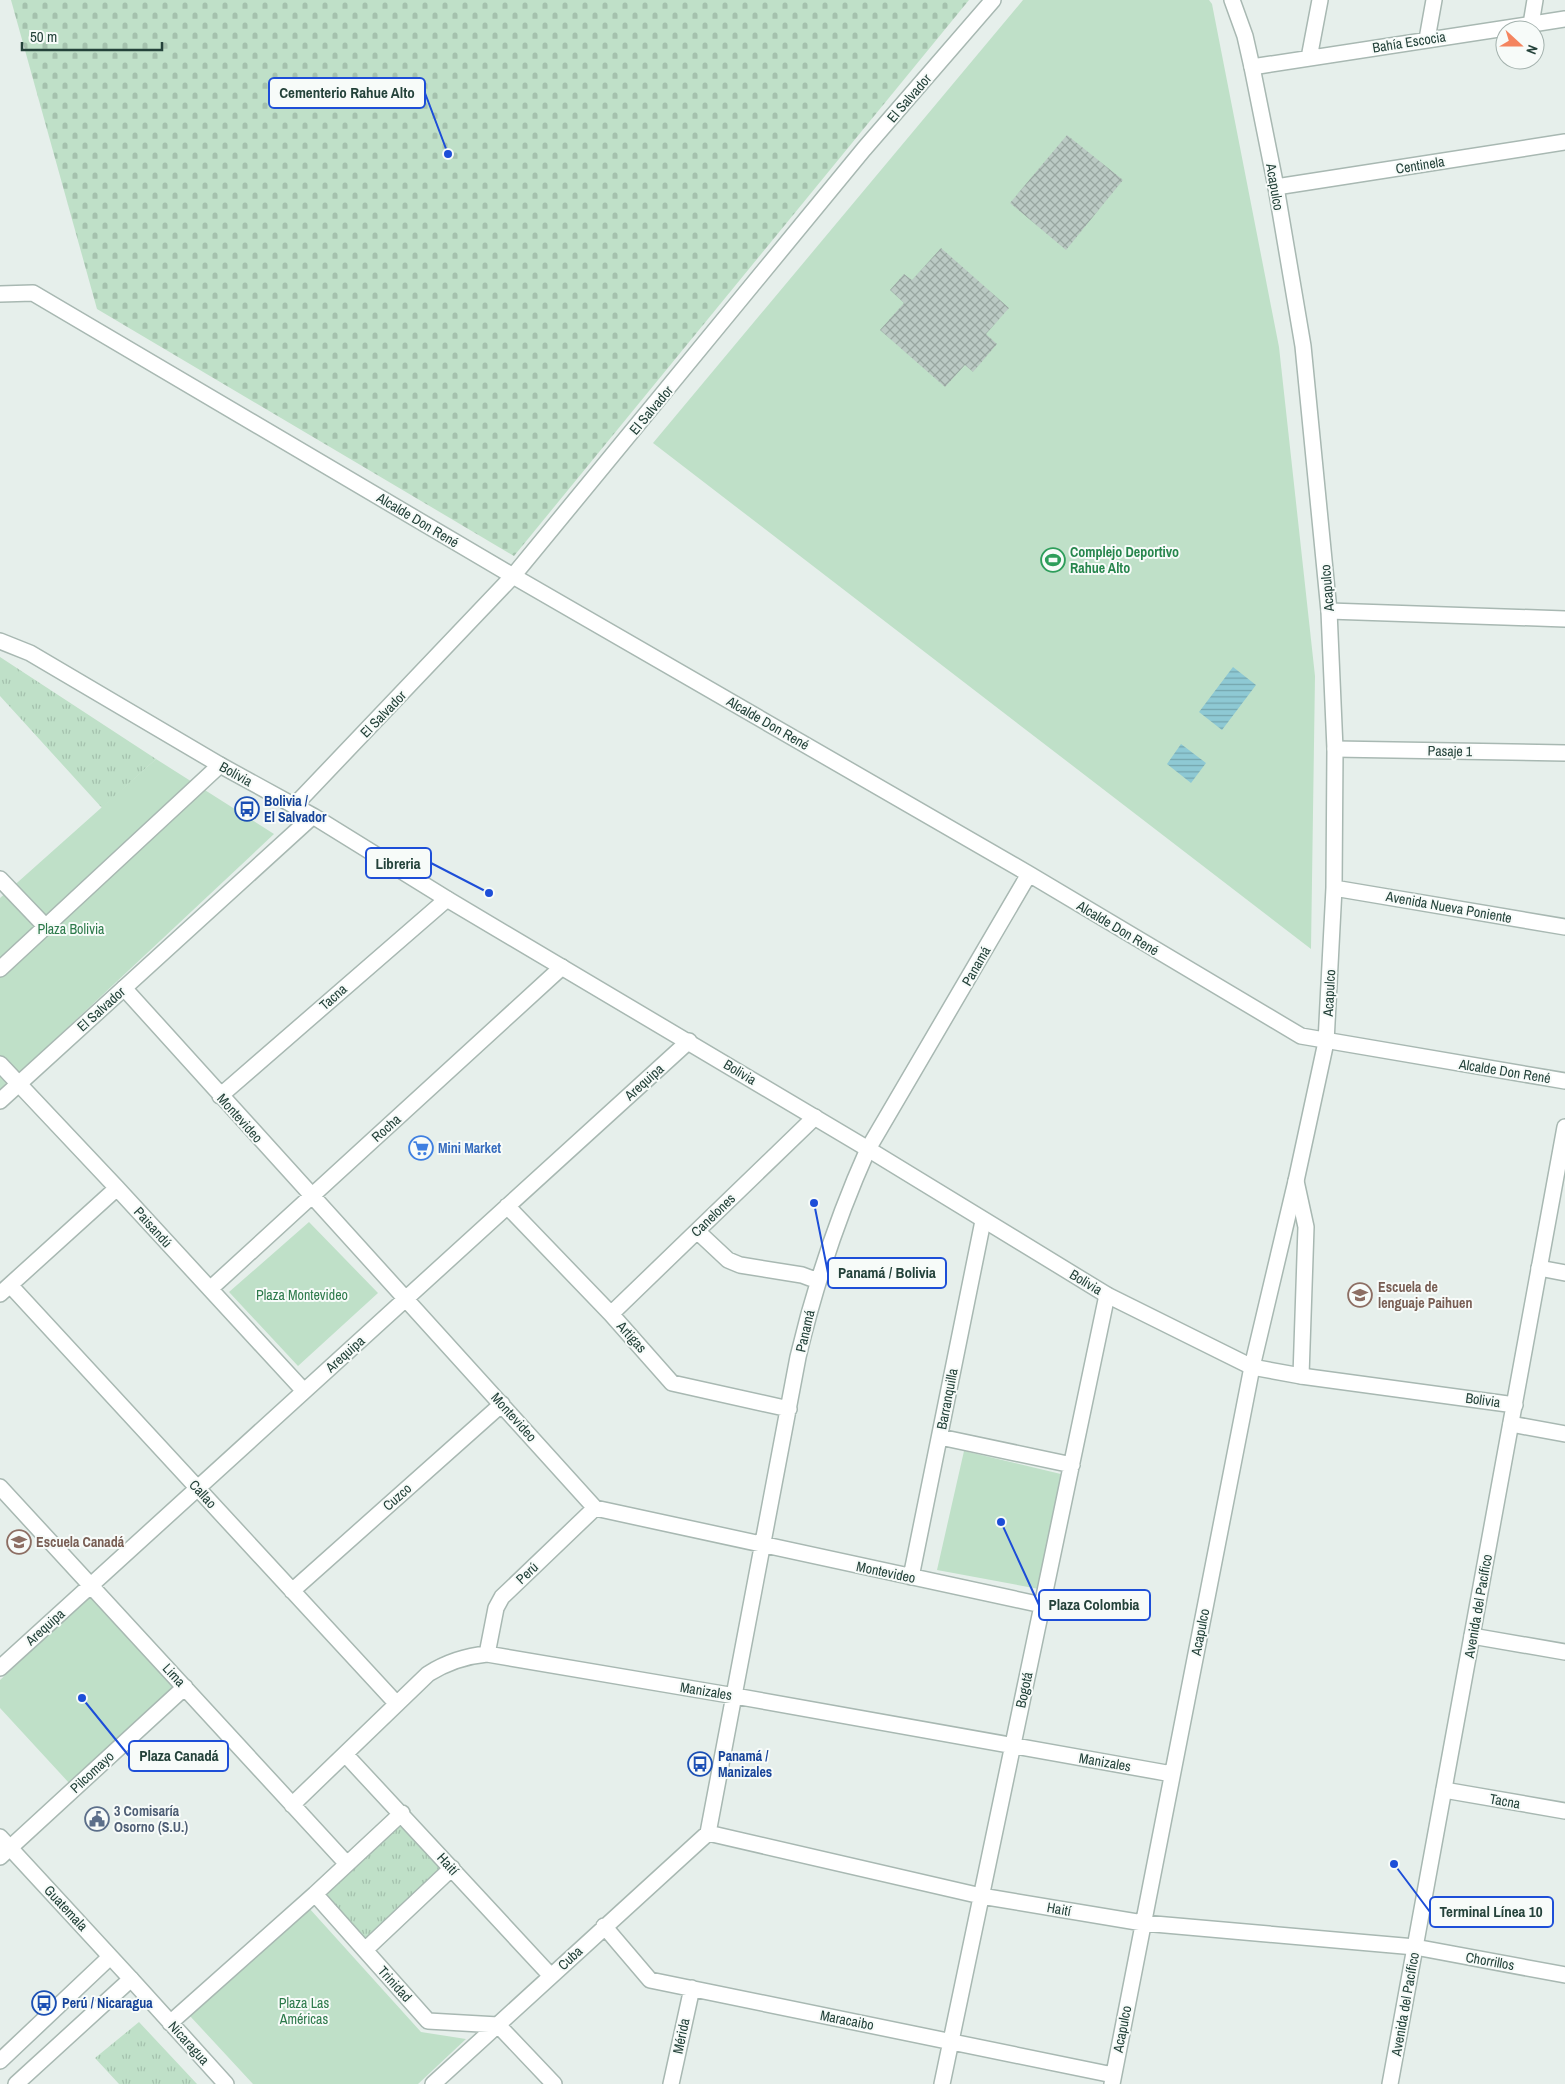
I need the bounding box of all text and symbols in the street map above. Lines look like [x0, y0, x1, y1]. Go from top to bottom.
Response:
scale bar [22, 20, 162, 52]
north arrow [1495, 20, 1545, 70]
text: 50 m [30, 26, 57, 47]
street label: Bahía Escocia [1371, 27, 1448, 57]
text: N [1522, 43, 1542, 57]
street label: El Salvador [883, 70, 935, 126]
callout: Cementerio Rahue Alto [269, 78, 425, 108]
text: Cementerio Rahue Alto [279, 82, 415, 103]
street label: Centinela [1394, 152, 1446, 178]
street label: Acapulco [1262, 161, 1288, 212]
street label: El Salvador [625, 382, 677, 438]
street label: Alcalde Don René [373, 488, 462, 552]
place label: Complejo Deportivo Rahue Alto [1070, 543, 1179, 577]
sports icon: Complejo Deportivo Rahue Alto [1040, 547, 1066, 573]
street label: Acapulco [1316, 564, 1338, 613]
street label: El Salvador [356, 687, 410, 741]
street label: Alcalde Don René [723, 692, 813, 754]
street label: Pasaje 1 [1428, 742, 1473, 760]
street label: Bolivia [216, 758, 256, 791]
place label: Bolivia / El Salvador [264, 792, 327, 826]
bus stop icon: Bolivia / El Salvador [234, 796, 260, 822]
callout: Libreria [366, 848, 431, 878]
text: Libreria [375, 853, 421, 874]
street label: Avenida Nueva Poniente [1384, 887, 1513, 927]
street label: Alcalde Don René [1073, 896, 1162, 960]
park label: Plaza Bolivia [37, 920, 105, 938]
street label: Panamá [958, 942, 995, 989]
street label: Acapulco [1319, 969, 1339, 1018]
street label: Tacna [315, 980, 351, 1014]
street label: El Salvador [73, 983, 129, 1035]
street label: Bolivia [720, 1055, 760, 1089]
street label: Alcalde Don René [1457, 1055, 1552, 1087]
street label: Arequipa [620, 1059, 668, 1105]
street label: Montevideo [213, 1090, 267, 1146]
street label: Rocha [368, 1110, 405, 1146]
supermarket icon: Mini Market [408, 1135, 434, 1161]
place label: Mini Market [438, 1139, 501, 1157]
street label: Canelones [687, 1189, 739, 1241]
street label: Paisandú [130, 1203, 176, 1251]
callout: Panamá / Bolivia [828, 1258, 946, 1288]
text: Panamá / Bolivia [838, 1262, 936, 1283]
street label: Bolivia [1066, 1265, 1106, 1299]
place label: Escuela de lenguaje Paihuen [1378, 1278, 1472, 1312]
school or university icon: Escuela de lenguaje Paihuen [1347, 1282, 1373, 1308]
park label: Plaza Montevideo [256, 1286, 348, 1304]
street label: Panamá [791, 1308, 819, 1354]
street label: Artigas [612, 1317, 651, 1357]
street label: Arequipa [321, 1331, 369, 1377]
street label: Barranquilla [932, 1366, 962, 1431]
street label: Montevideo [487, 1389, 541, 1445]
street label: Bolivia [1464, 1389, 1502, 1411]
street label: Callao [185, 1476, 221, 1512]
street label: Cuzco [379, 1479, 415, 1515]
school or university icon: Escuela Canadá [6, 1529, 32, 1555]
place label: Escuela Canadá [36, 1533, 125, 1551]
street label: Avenida del Pacífico [1460, 1553, 1496, 1660]
street label: Montevideo [855, 1557, 917, 1587]
street label: Perú [512, 1558, 542, 1588]
callout: Plaza Colombia [1039, 1590, 1150, 1620]
text: Plaza Colombia [1049, 1594, 1140, 1615]
street label: Arequipa [21, 1604, 69, 1650]
street label: Acapulco [1186, 1607, 1213, 1658]
street label: Lima [159, 1660, 190, 1691]
street label: Bogotá [1011, 1670, 1037, 1710]
street label: Manizales [679, 1678, 733, 1704]
callout: Plaza Canadá [129, 1741, 228, 1771]
text: Plaza Canadá [139, 1745, 219, 1766]
street label: Pilcomayo [66, 1747, 118, 1797]
place label: Panamá / Manizales [718, 1747, 772, 1781]
street label: Manizales [1078, 1749, 1133, 1775]
bus stop icon: Panamá / Manizales [687, 1751, 713, 1777]
street label: Tacna [1488, 1789, 1522, 1813]
place label: 3 Comisaría Osorno (S.U.) [114, 1802, 188, 1836]
public building icon: 3 Comisaría Osorno (S.U.) [84, 1806, 110, 1832]
street label: Haití [433, 1849, 463, 1880]
street label: Guatemala [40, 1881, 92, 1935]
callout: Terminal Línea 10 [1430, 1897, 1553, 1927]
street label: Haití [1045, 1898, 1073, 1920]
text: Terminal Línea 10 [1439, 1901, 1543, 1922]
street label: Cuba [554, 1942, 587, 1974]
street label: Chorrillos [1464, 1948, 1516, 1974]
street label: Avenida del Pacífico [1387, 1951, 1423, 2058]
street label: Trinidad [374, 1962, 416, 2006]
bus stop icon: Perú / Nicaragua [31, 1990, 57, 2016]
place label: Perú / Nicaragua [62, 1994, 153, 2012]
park label: Plaza Las Américas [279, 1994, 329, 2028]
street label: Acapulco [1108, 2004, 1135, 2055]
street label: Maracaibo [819, 2006, 875, 2034]
street label: Mérida [668, 2016, 694, 2055]
street label: Nicaragua [165, 2017, 214, 2069]

